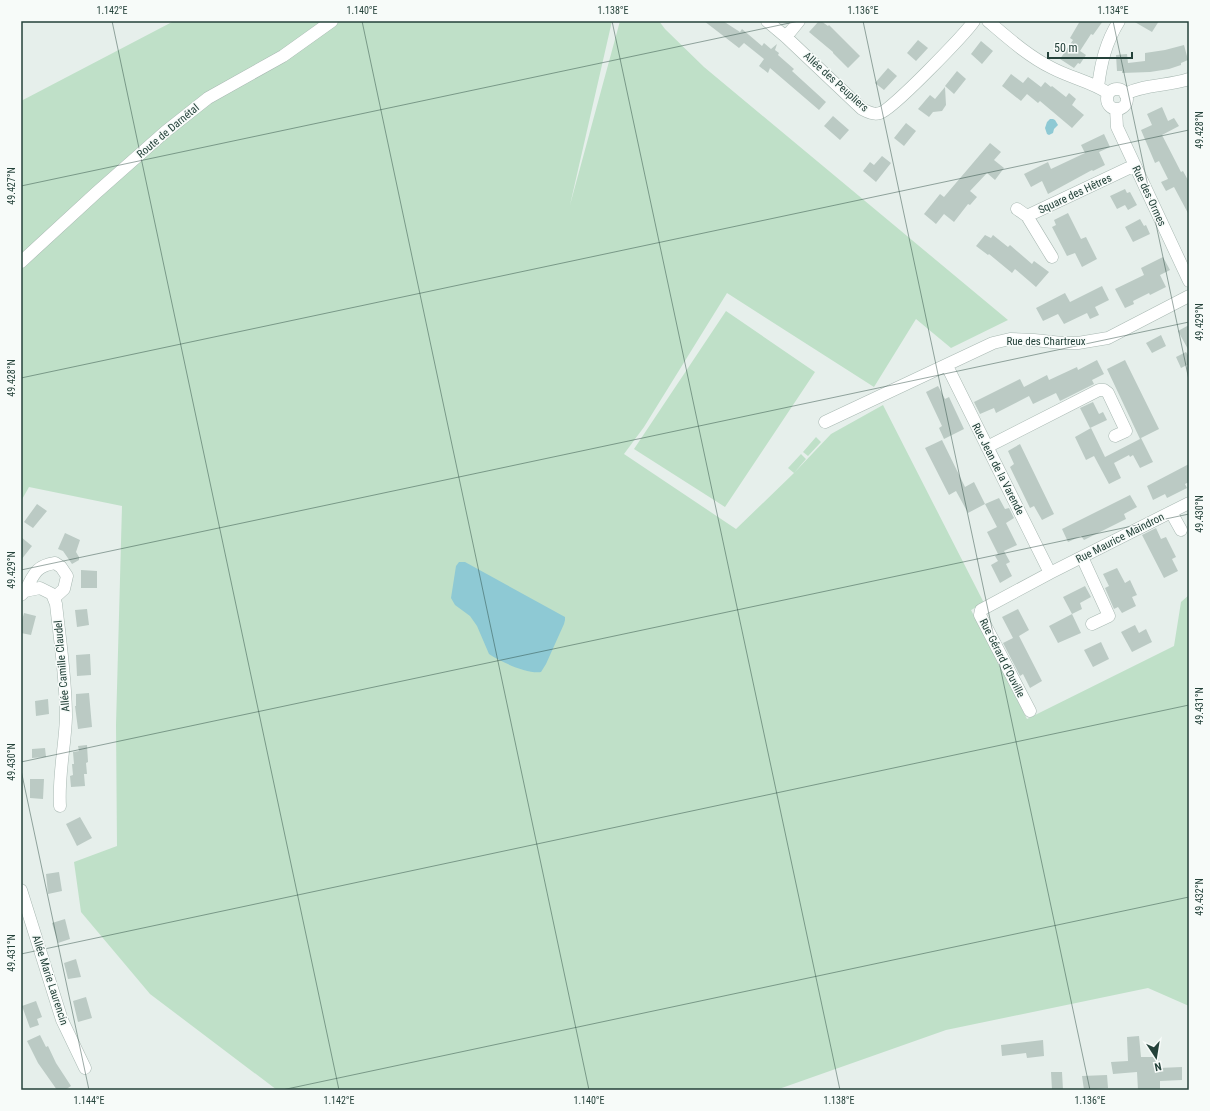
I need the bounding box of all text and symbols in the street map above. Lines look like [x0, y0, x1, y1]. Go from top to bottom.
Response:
text: 1.142°E [96, 5, 128, 16]
text: 1.140°E [346, 5, 378, 16]
text: 1.138°E [597, 5, 629, 16]
text: 1.136°E [847, 5, 879, 16]
text: 1.134°E [1097, 5, 1129, 16]
scale bar [1048, 34, 1132, 60]
text: 50 m [1054, 41, 1078, 55]
street label: Allée des Peupliers [801, 49, 871, 115]
street label: Route de Darnétal [134, 101, 202, 161]
text: 49.428°N [1194, 111, 1205, 149]
street label: Rue des Ormes [1129, 164, 1169, 228]
text: 49.427°N [6, 167, 17, 205]
street label: Square des Hêtres [1036, 171, 1114, 217]
text: 49.429°N [1194, 303, 1205, 341]
street label: Rue des Chartreux [1006, 335, 1086, 348]
text: 49.428°N [6, 359, 17, 397]
street label: Rue Jean de la Varende [969, 421, 1027, 517]
text: 49.430°N [1194, 495, 1205, 533]
street label: Rue Maurice Maindron [1074, 510, 1166, 566]
text: 49.429°N [6, 551, 17, 589]
street label: Rue Gérard d'Ouville [976, 616, 1028, 700]
street label: Allée Camille Claudel [52, 620, 72, 712]
text: 49.431°N [1194, 687, 1205, 725]
text: 49.430°N [6, 743, 17, 781]
text: 49.432°N [1194, 878, 1205, 916]
street label: Allée Marie Laurencin [29, 933, 71, 1027]
text: 49.431°N [6, 934, 17, 972]
north arrow [1136, 1037, 1176, 1077]
text: N [1153, 1059, 1163, 1073]
text: 1.144°E [73, 1095, 105, 1106]
text: 1.142°E [323, 1095, 355, 1106]
text: 1.140°E [573, 1095, 605, 1106]
text: 1.138°E [823, 1095, 855, 1106]
text: 1.136°E [1074, 1095, 1106, 1106]

